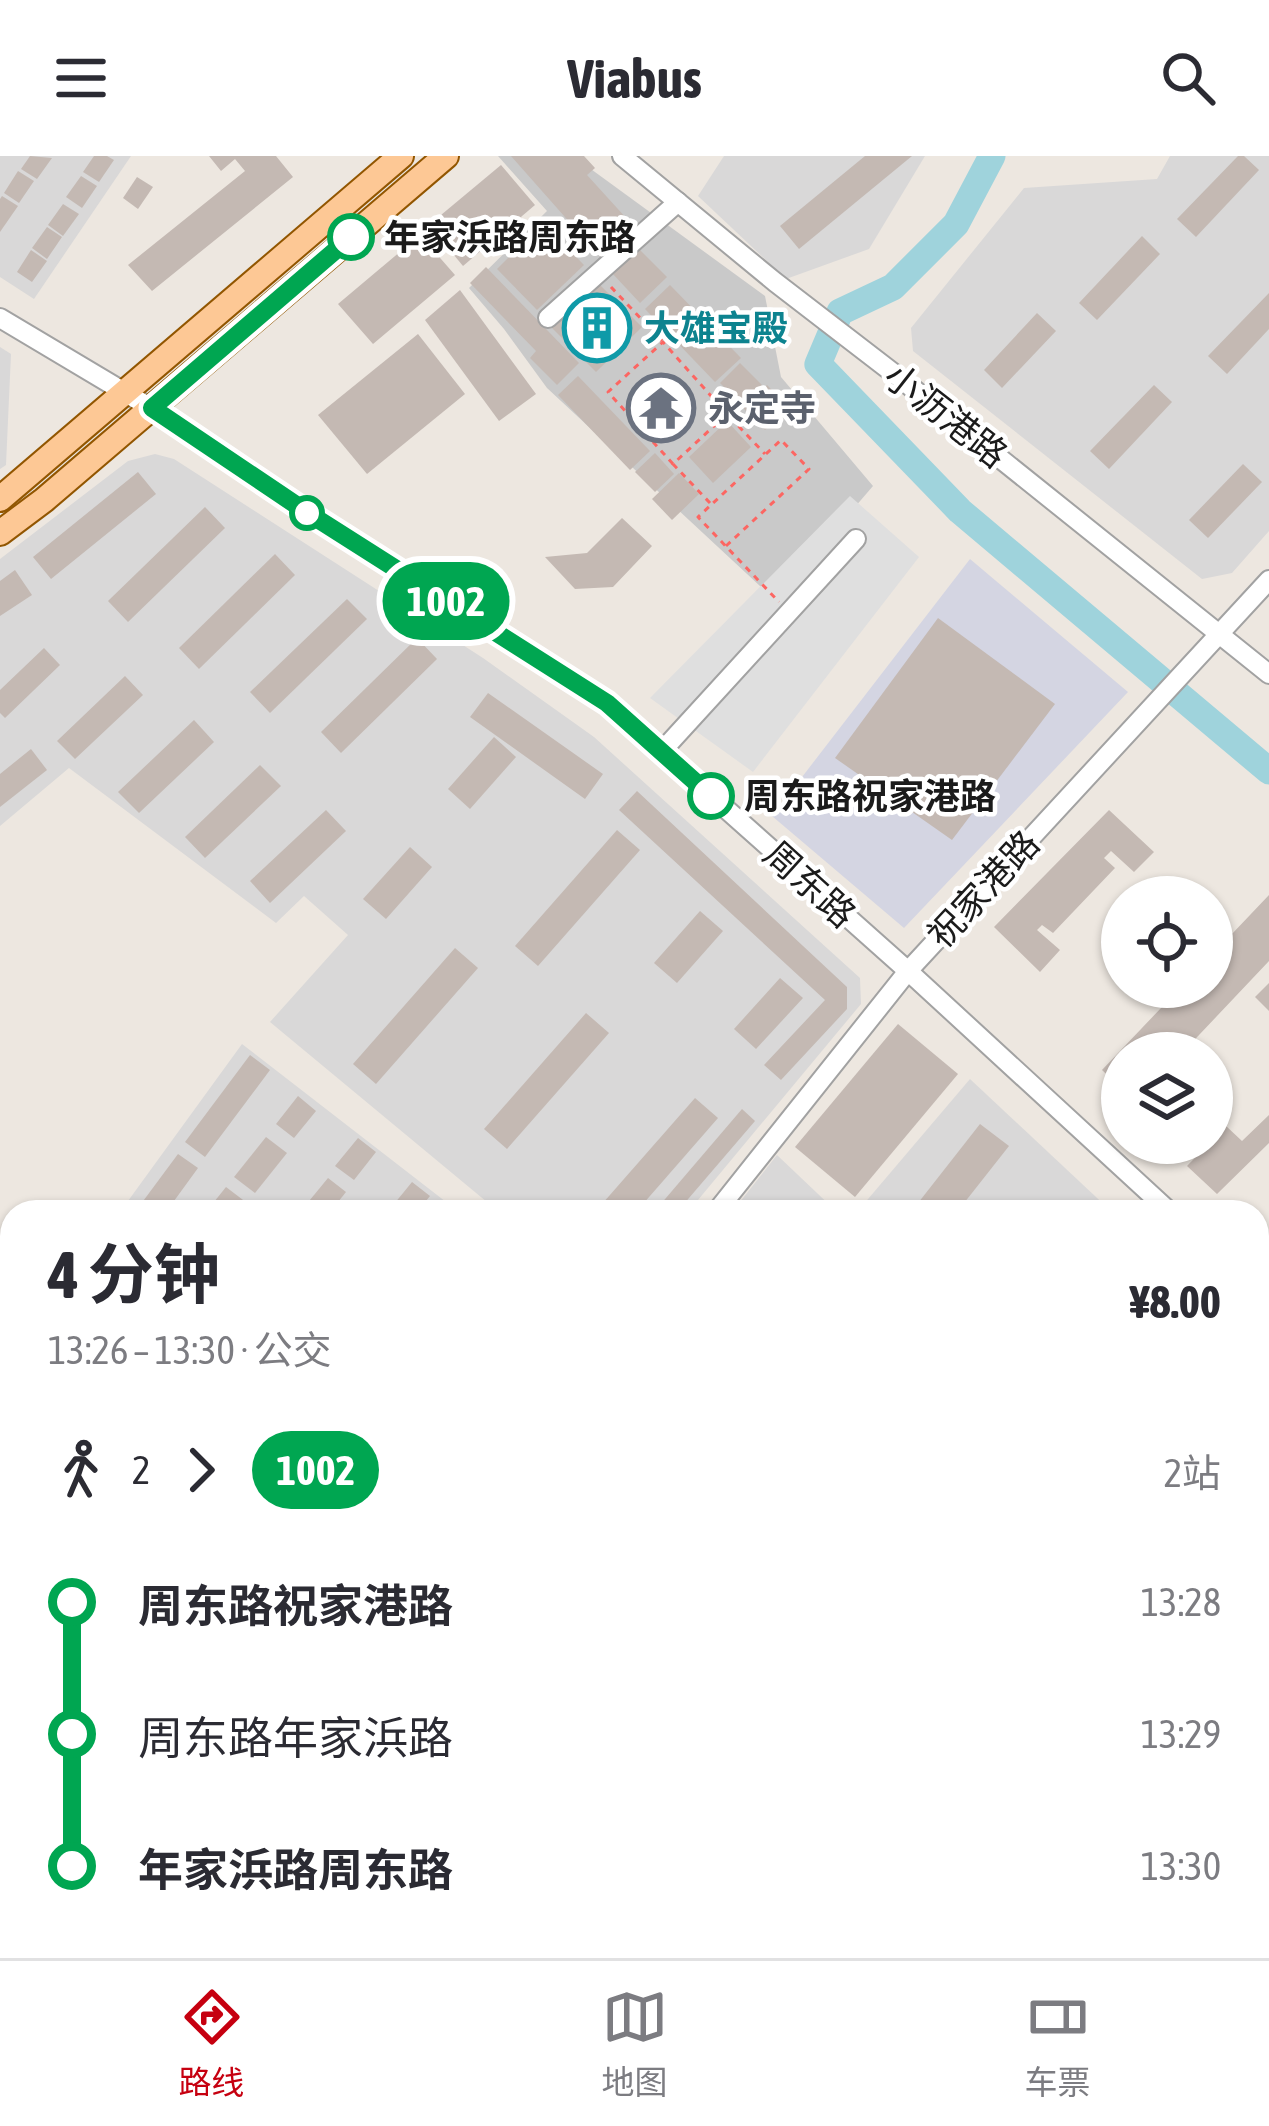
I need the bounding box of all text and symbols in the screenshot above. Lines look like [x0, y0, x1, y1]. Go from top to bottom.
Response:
icon: menu [48, 45, 114, 111]
icon: search [1155, 45, 1221, 111]
text: Viabus [567, 48, 702, 109]
marker: 年家浜路周东路 [329, 215, 373, 259]
place label: 年家浜路周东路 [384, 216, 636, 258]
building icon: 大雄宝殿 [562, 293, 632, 363]
place label: 大雄宝殿 [644, 307, 788, 349]
street label: 小沥港路 [876, 354, 1016, 476]
temple icon: 永定寺 [626, 373, 696, 443]
place label: 永定寺 [708, 387, 816, 429]
unlabelled marker [291, 497, 323, 529]
line badge: 1002 [362, 562, 530, 640]
text: 1002 [407, 577, 485, 625]
marker: 周东路祝家港路 [689, 774, 733, 818]
place label: 周东路祝家港路 [744, 775, 996, 817]
street label: 祝家港路 [919, 822, 1047, 956]
street label: 周东路 [756, 832, 864, 936]
map controls [1101, 876, 1233, 1164]
button: locate [1101, 876, 1233, 1008]
button: layers [1101, 1032, 1233, 1164]
text: 4 分钟 [48, 1236, 220, 1312]
text: ¥8.00 [1130, 1276, 1221, 1328]
text: 13:26 – 13:30 · 公交 [48, 1328, 332, 1372]
icon: walk [48, 1437, 114, 1503]
icon: forward [168, 1437, 234, 1503]
text: 1002 [276, 1446, 355, 1494]
text: 2 [132, 1448, 150, 1492]
text: 2站 [1164, 1451, 1221, 1495]
text: 周东路祝家港路 [138, 1580, 453, 1632]
text: 13:28 [1141, 1580, 1221, 1624]
text: 周东路年家浜路 [138, 1712, 453, 1764]
text: 13:29 [1141, 1712, 1221, 1756]
text: 年家浜路周东路 [138, 1844, 453, 1896]
text: 13:30 [1141, 1844, 1221, 1888]
tab: 路线 [179, 1984, 245, 2104]
tab: 地图 [602, 1984, 668, 2104]
tab: 车票 [1025, 1984, 1091, 2104]

